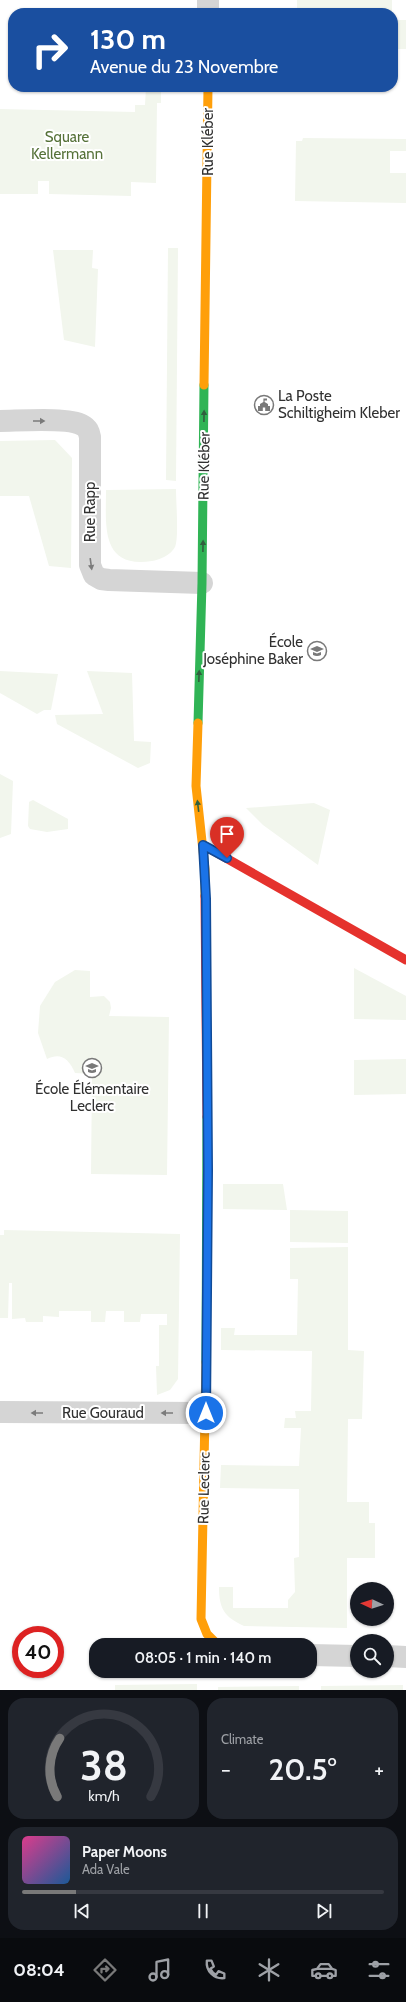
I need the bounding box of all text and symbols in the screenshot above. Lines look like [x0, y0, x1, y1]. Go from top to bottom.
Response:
text: 130 m [90, 22, 166, 56]
icon: right [24, 24, 76, 76]
text: Avenue du 23 Novembre [90, 56, 278, 78]
street label: Rue Kléber [199, 108, 217, 176]
park label: Square Kellermann [31, 128, 103, 163]
place label: La Poste Schiltigheim Kleber [278, 387, 400, 422]
public building icon: La Poste Schiltigheim Kleber [253, 394, 275, 416]
one-way arrow [201, 410, 208, 422]
one-way arrow [33, 418, 46, 424]
street label: Rue Kléber [194, 432, 214, 500]
street label: Rue Rapp [81, 482, 99, 542]
one-way arrow [200, 539, 206, 552]
one-way arrow [88, 557, 94, 570]
place label: École Joséphine Baker [202, 632, 303, 668]
school or university icon: École Joséphine Baker [306, 640, 328, 662]
one-way arrow [196, 670, 203, 682]
one-way arrow [195, 800, 201, 812]
pin [210, 817, 244, 858]
icon: arrive [216, 823, 238, 845]
school or university icon: École Élémentaire Leclerc [81, 1057, 103, 1079]
place label: École Élémentaire Leclerc [35, 1079, 149, 1115]
position arrow [185, 1392, 227, 1434]
street label: Rue Gouraud [62, 1404, 144, 1422]
one-way arrow [30, 1410, 43, 1416]
one-way arrow [160, 1410, 173, 1416]
street label: Rue Leclerc [194, 1452, 214, 1524]
north arrow [350, 1582, 394, 1626]
map controls [350, 1582, 394, 1678]
speed limit sign: 40 [12, 1626, 64, 1678]
button: search [350, 1634, 394, 1678]
text: 08:05 · 1 min · 140 m [135, 1649, 271, 1667]
text: Climate [221, 1731, 263, 1747]
text: 38 [80, 1739, 127, 1789]
text: 20.5° [269, 1751, 336, 1788]
text: − [221, 1756, 231, 1783]
text: + [374, 1756, 384, 1783]
text: km/h [88, 1786, 119, 1804]
text: Paper Moons [82, 1843, 167, 1861]
text: Ada Vale [82, 1861, 130, 1877]
icon: previous [71, 1900, 93, 1922]
icon: pause [192, 1900, 214, 1922]
icon: next [313, 1900, 335, 1922]
icon: directions [91, 1956, 119, 1984]
icon: music [146, 1956, 174, 1984]
icon: phone [201, 1956, 229, 1984]
icon: climate [255, 1956, 283, 1984]
icon: car [310, 1956, 338, 1984]
icon: filters [365, 1956, 393, 1984]
text: 08:04 [13, 1959, 65, 1981]

